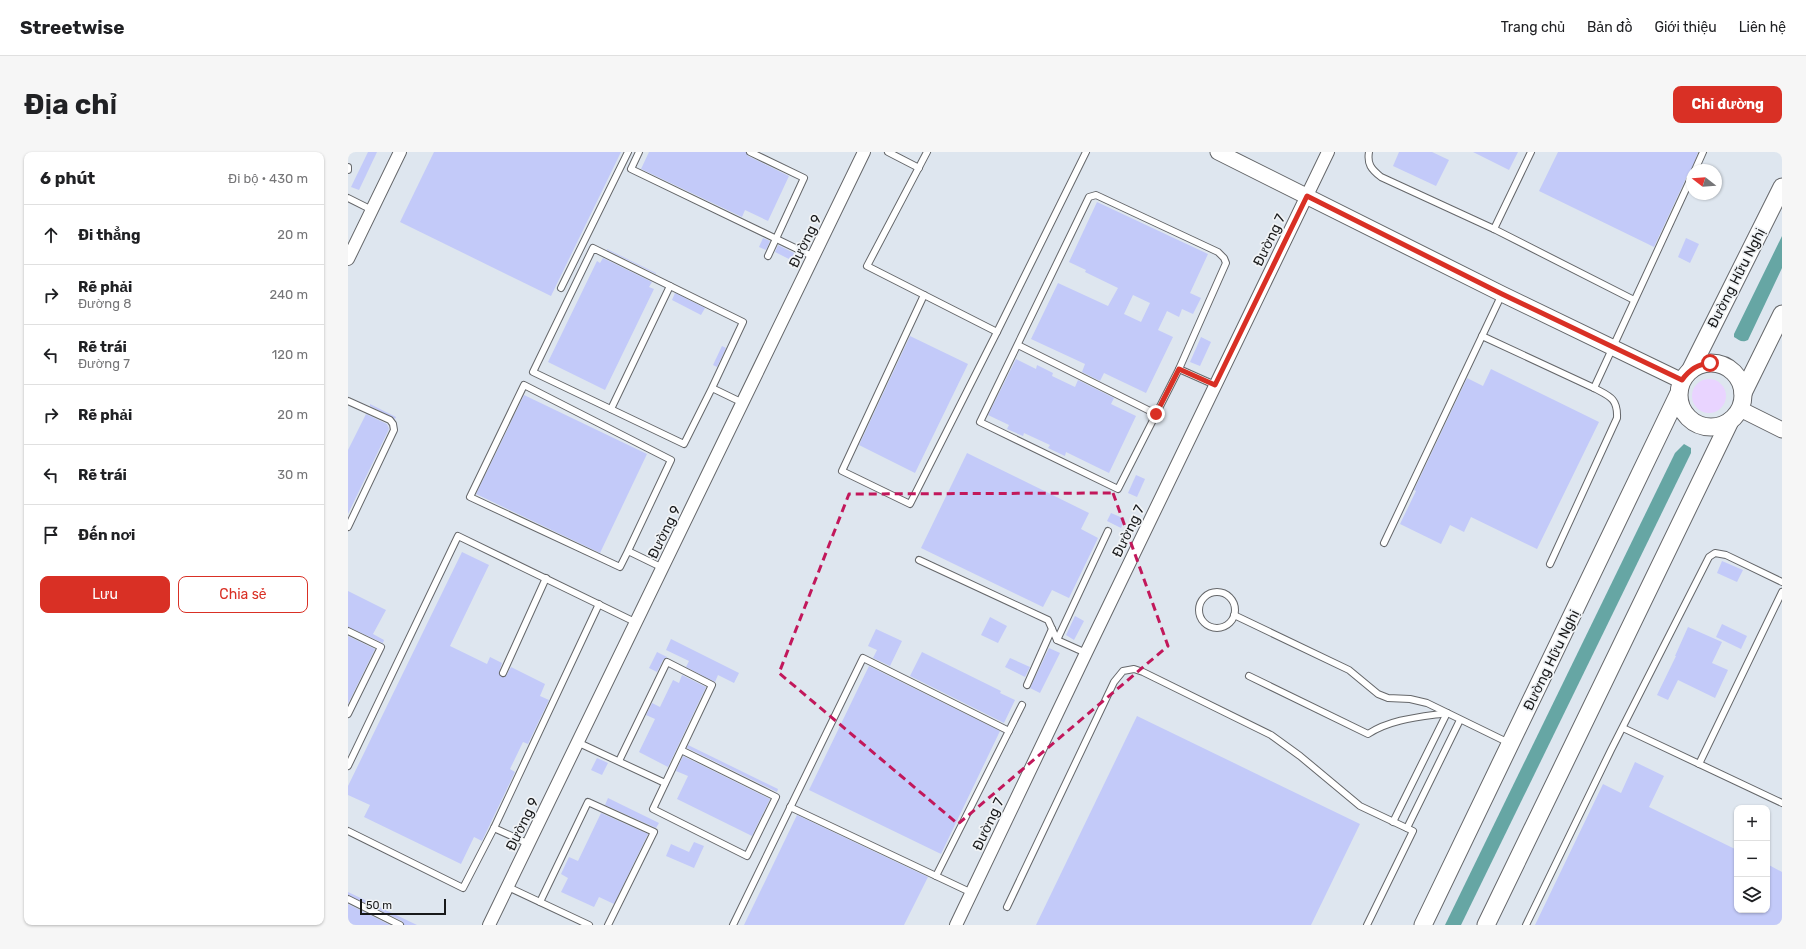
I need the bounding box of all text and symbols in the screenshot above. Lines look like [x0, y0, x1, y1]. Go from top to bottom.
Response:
text: Streetwise [20, 16, 125, 39]
text: Trang chủ [1501, 19, 1565, 36]
text: Bản đồ [1587, 19, 1632, 36]
text: Giới thiệu [1654, 19, 1717, 36]
text: Liên hệ [1739, 19, 1786, 36]
button: Chỉ đường [1673, 86, 1782, 123]
text: Địa chỉ [24, 88, 117, 121]
north arrow [1686, 164, 1722, 200]
text: 6 phút [40, 168, 95, 188]
text: Đi bộ · 430 m [228, 171, 308, 186]
street label: Đường 7 [1250, 211, 1289, 269]
street label: Đường 9 [785, 212, 826, 271]
icon: ahead [40, 224, 62, 246]
text: Đi thẳng [78, 226, 140, 244]
street label: Đường Hữu Nghị [1704, 226, 1769, 331]
text: 20 m [277, 227, 308, 242]
text: Rẽ phải [78, 278, 132, 296]
icon: right [40, 284, 62, 306]
text: 240 m [269, 287, 308, 302]
text: Đường 8 [78, 296, 131, 311]
text: Rẽ trái [78, 338, 127, 356]
icon: left [40, 344, 62, 366]
text: 120 m [272, 347, 308, 362]
route start [1701, 354, 1719, 372]
text: Đường 7 [78, 356, 130, 371]
icon: right [40, 404, 62, 426]
route end [1147, 405, 1165, 423]
text: Rẽ phải [78, 406, 132, 424]
text: 20 m [277, 407, 308, 422]
icon: left [40, 464, 62, 486]
text: Rẽ trái [78, 466, 127, 484]
text: 30 m [277, 467, 308, 482]
street label: Đường 7 [1109, 502, 1148, 560]
street label: Đường 9 [644, 503, 685, 562]
icon: arrive [40, 524, 62, 546]
text: Đến nơi [78, 526, 135, 544]
button: Lưu [40, 576, 170, 613]
button: Chia sẻ [178, 576, 308, 613]
street label: Đường Hữu Nghị [1520, 607, 1583, 713]
street label: Đường 9 [502, 795, 543, 854]
street label: Đường 7 [969, 795, 1008, 853]
map controls [1734, 805, 1770, 913]
button: + [1734, 805, 1770, 841]
button: − [1734, 841, 1770, 877]
button: layers [1734, 877, 1770, 913]
scale bar [360, 897, 446, 916]
text: 50 m [366, 899, 392, 912]

